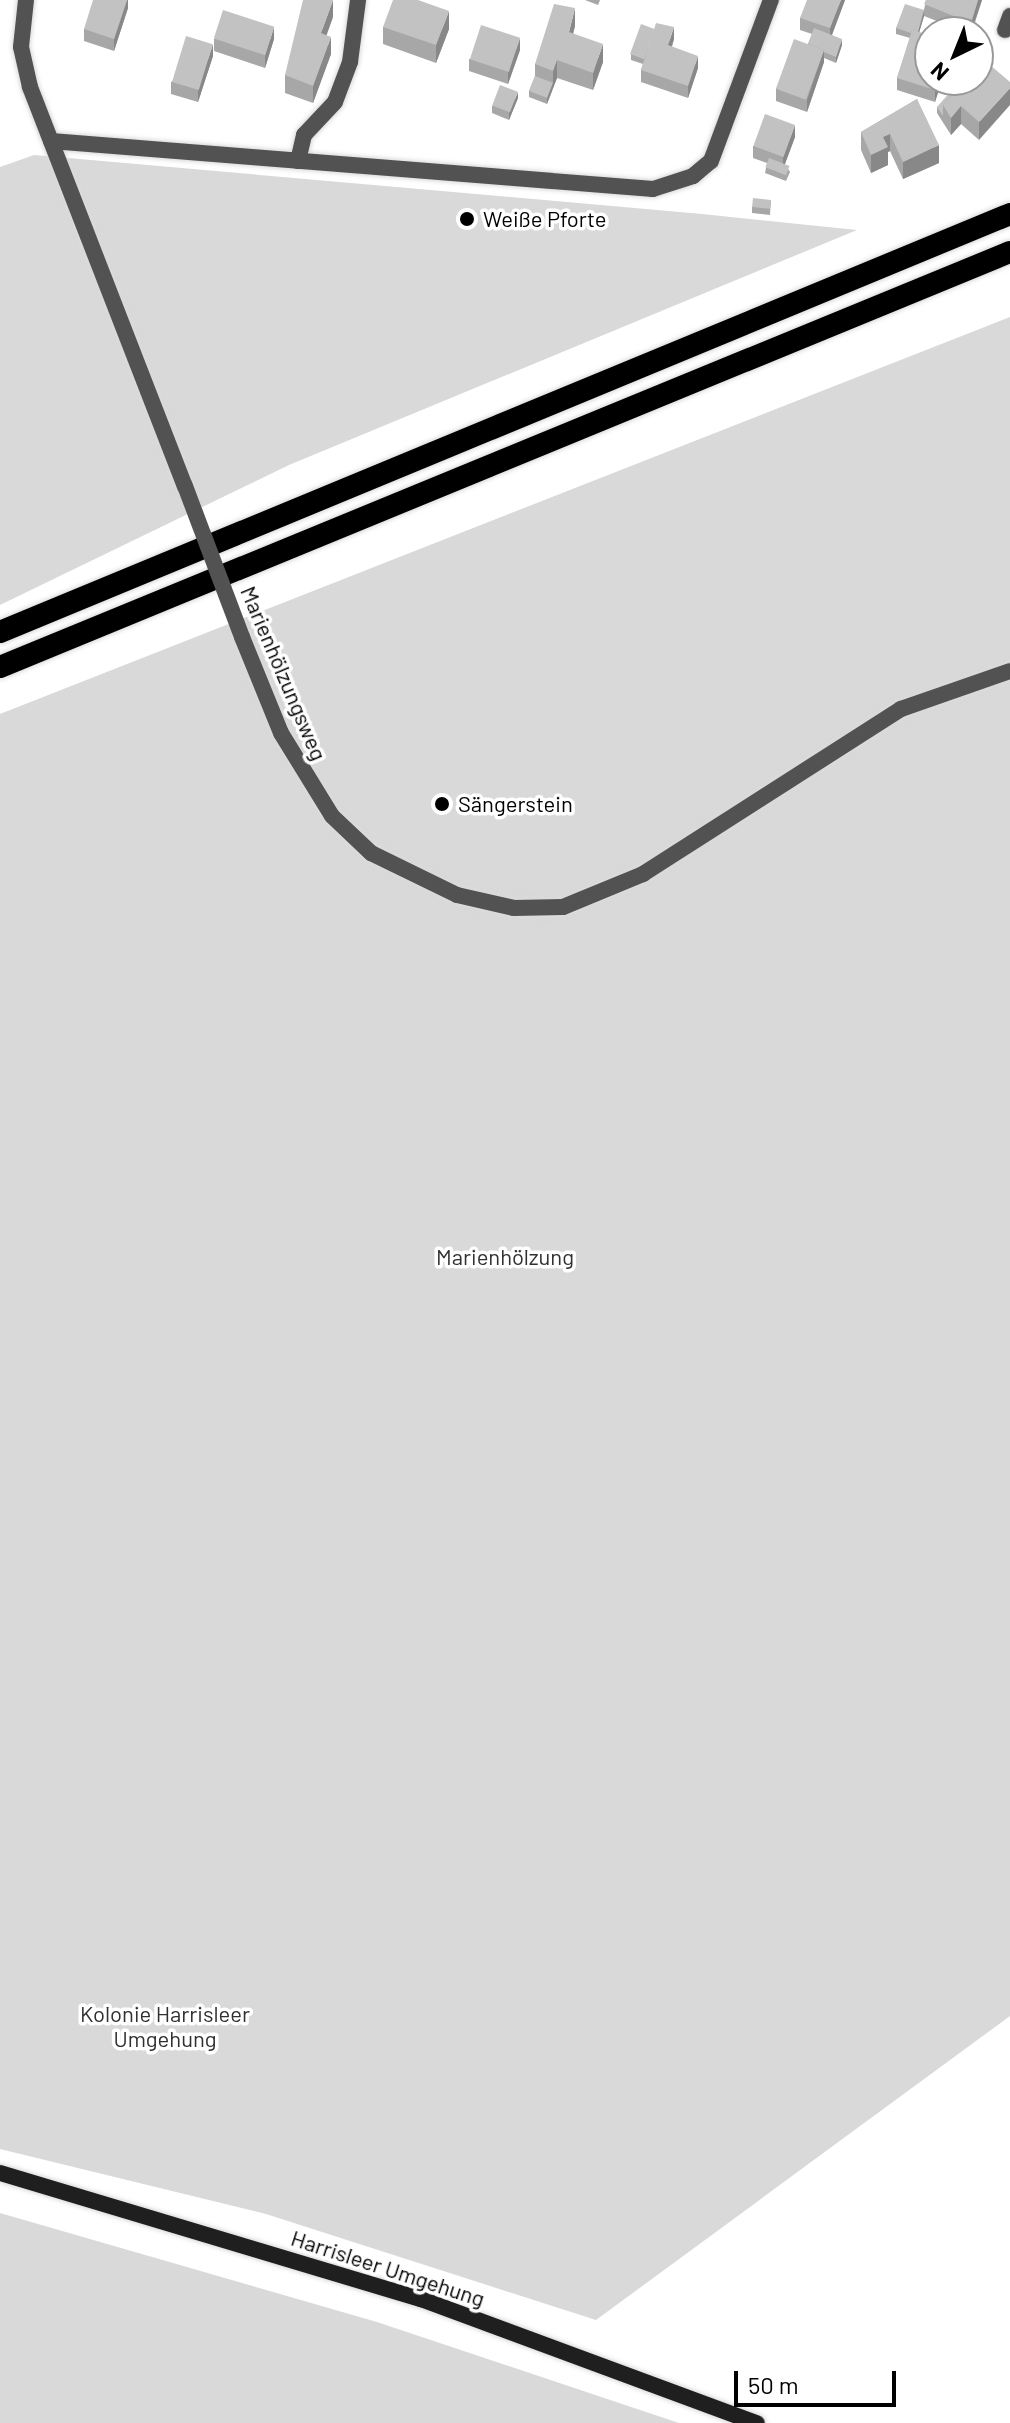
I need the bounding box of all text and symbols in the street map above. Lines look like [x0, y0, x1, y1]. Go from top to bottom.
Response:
north arrow [914, 16, 994, 96]
text: N [925, 58, 953, 87]
place label: Weiße Pforte [483, 206, 606, 232]
marker: Weiße Pforte [458, 210, 476, 228]
street label: Marienhölzungsweg [235, 582, 333, 764]
place label: Sängerstein [458, 791, 573, 817]
marker: Sängerstein [433, 795, 451, 813]
park label: Marienhölzung [436, 1244, 574, 1270]
park label: Kolonie Harrisleer Umgehung [80, 2000, 250, 2052]
street label: Harrisleer Umgehung [288, 2224, 488, 2312]
scale bar [738, 2355, 900, 2405]
text: 50 m [748, 2370, 799, 2399]

